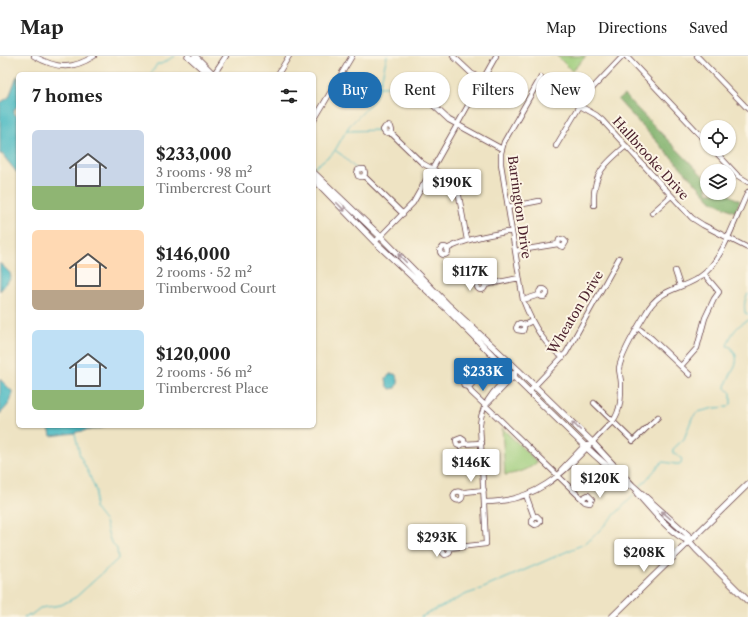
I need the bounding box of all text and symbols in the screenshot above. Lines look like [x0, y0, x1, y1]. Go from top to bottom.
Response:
text: Map [20, 16, 64, 39]
text: Map [546, 19, 576, 37]
text: Directions [598, 19, 667, 37]
text: Saved [689, 19, 728, 37]
chip: Buy [328, 72, 382, 108]
chip: Rent [390, 72, 450, 108]
chip: Filters [458, 72, 528, 108]
chip: New [536, 72, 595, 108]
icon: filters [278, 85, 300, 107]
text: 7 homes [32, 86, 103, 106]
street label: Hallbrooke Drive [610, 113, 692, 203]
map controls [700, 120, 736, 200]
button: locate [700, 120, 736, 156]
text: $233,000 [156, 144, 232, 164]
icon: home [64, 146, 112, 194]
street label: Barrington Drive [505, 154, 535, 260]
text: 3 rooms · 98 m² [156, 164, 252, 180]
button: layers [700, 164, 736, 200]
pin: $190K [424, 169, 480, 203]
text: $190K [432, 174, 472, 190]
text: Timbercrest Court [156, 180, 271, 196]
one-way arrow [336, 202, 346, 212]
text: $146,000 [156, 244, 230, 264]
icon: home [64, 246, 112, 294]
one-way arrow [397, 253, 407, 263]
pin: $117K [442, 258, 498, 292]
text: $117K [452, 263, 488, 279]
text: 2 rooms · 52 m² [156, 264, 252, 280]
street label: Wheaton Drive [543, 267, 606, 358]
text: Timberwood Court [156, 280, 276, 296]
text: $120,000 [156, 344, 231, 364]
icon: home [64, 346, 112, 394]
pin: $233K [455, 358, 511, 392]
text: $233K [463, 363, 503, 379]
text: 2 rooms · 56 m² [156, 364, 252, 380]
text: Timbercrest Place [156, 380, 269, 396]
one-way arrow [571, 421, 581, 431]
pin: $146K [443, 449, 499, 483]
text: $146K [452, 454, 490, 470]
pin: $120K [572, 465, 628, 499]
text: $120K [580, 470, 620, 486]
one-way arrow [661, 510, 671, 519]
pin: $293K [409, 524, 465, 558]
text: $293K [417, 529, 457, 545]
pin: $208K [616, 539, 672, 573]
text: $208K [623, 544, 665, 560]

